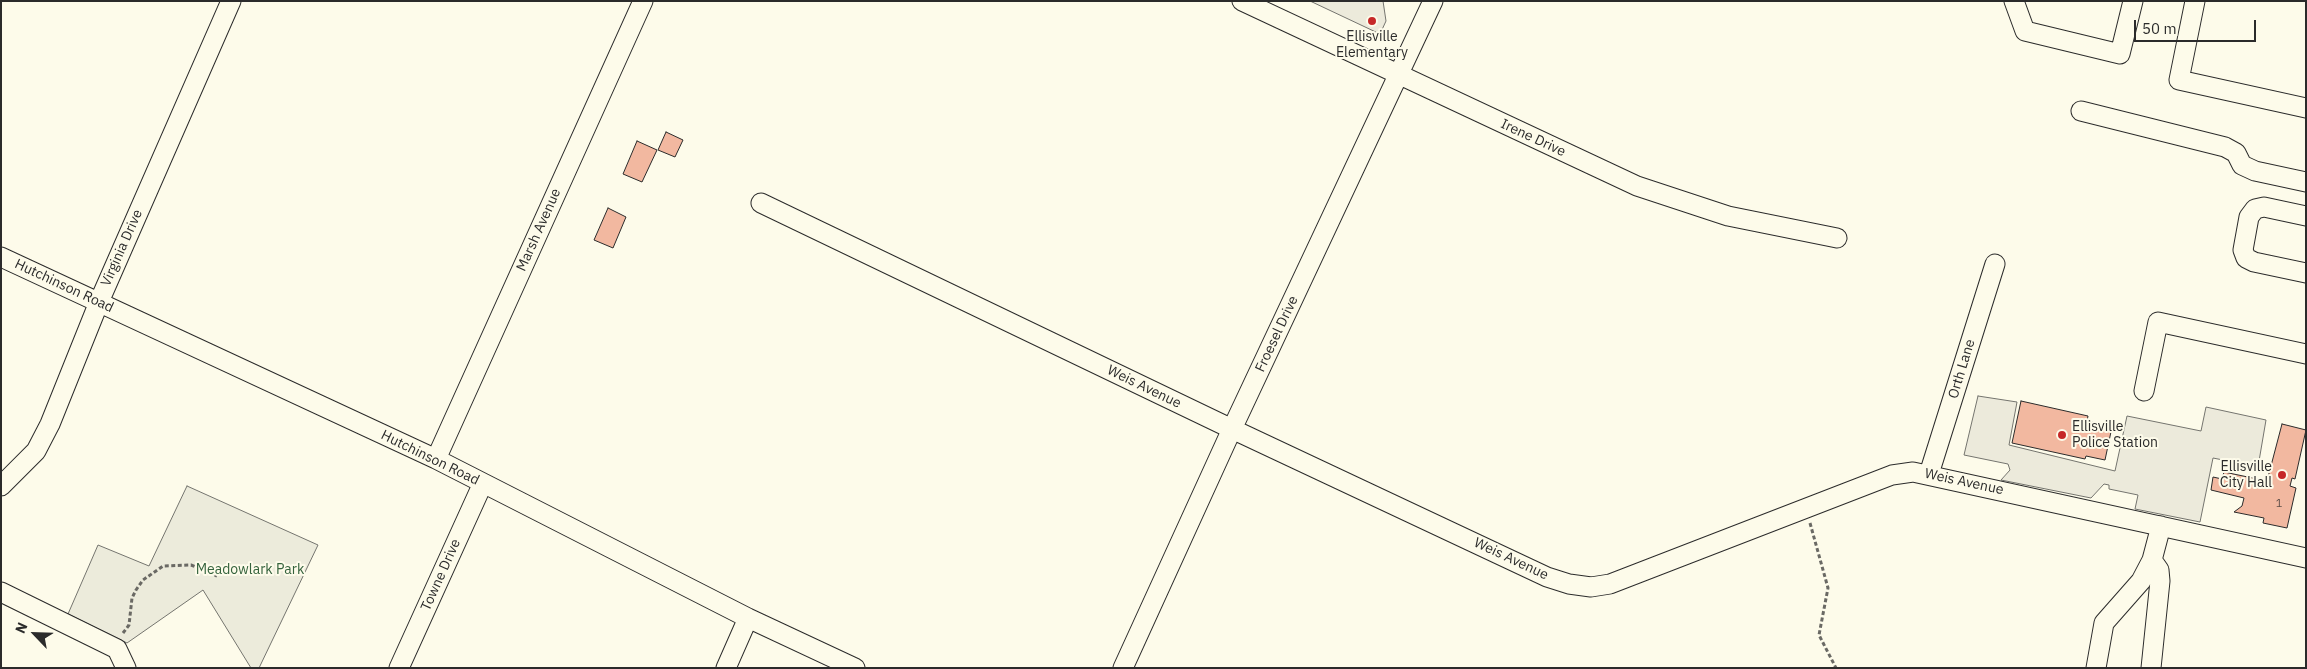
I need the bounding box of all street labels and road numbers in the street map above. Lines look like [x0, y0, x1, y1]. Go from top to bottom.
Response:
street label: Irene Drive [1498, 116, 1568, 160]
street label: Marsh Avenue [513, 186, 565, 274]
street label: Virginia Drive [98, 207, 146, 289]
street label: Hutchinson Road [12, 256, 116, 316]
street label: Froesel Drive [1252, 293, 1302, 375]
street label: Orth Lane [1945, 337, 1979, 401]
street label: Weis Avenue [1104, 362, 1184, 412]
street label: Hutchinson Road [378, 427, 482, 489]
street label: Weis Avenue [1923, 465, 2005, 499]
street label: Weis Avenue [1471, 534, 1551, 584]
street label: Towne Drive [418, 536, 464, 614]

